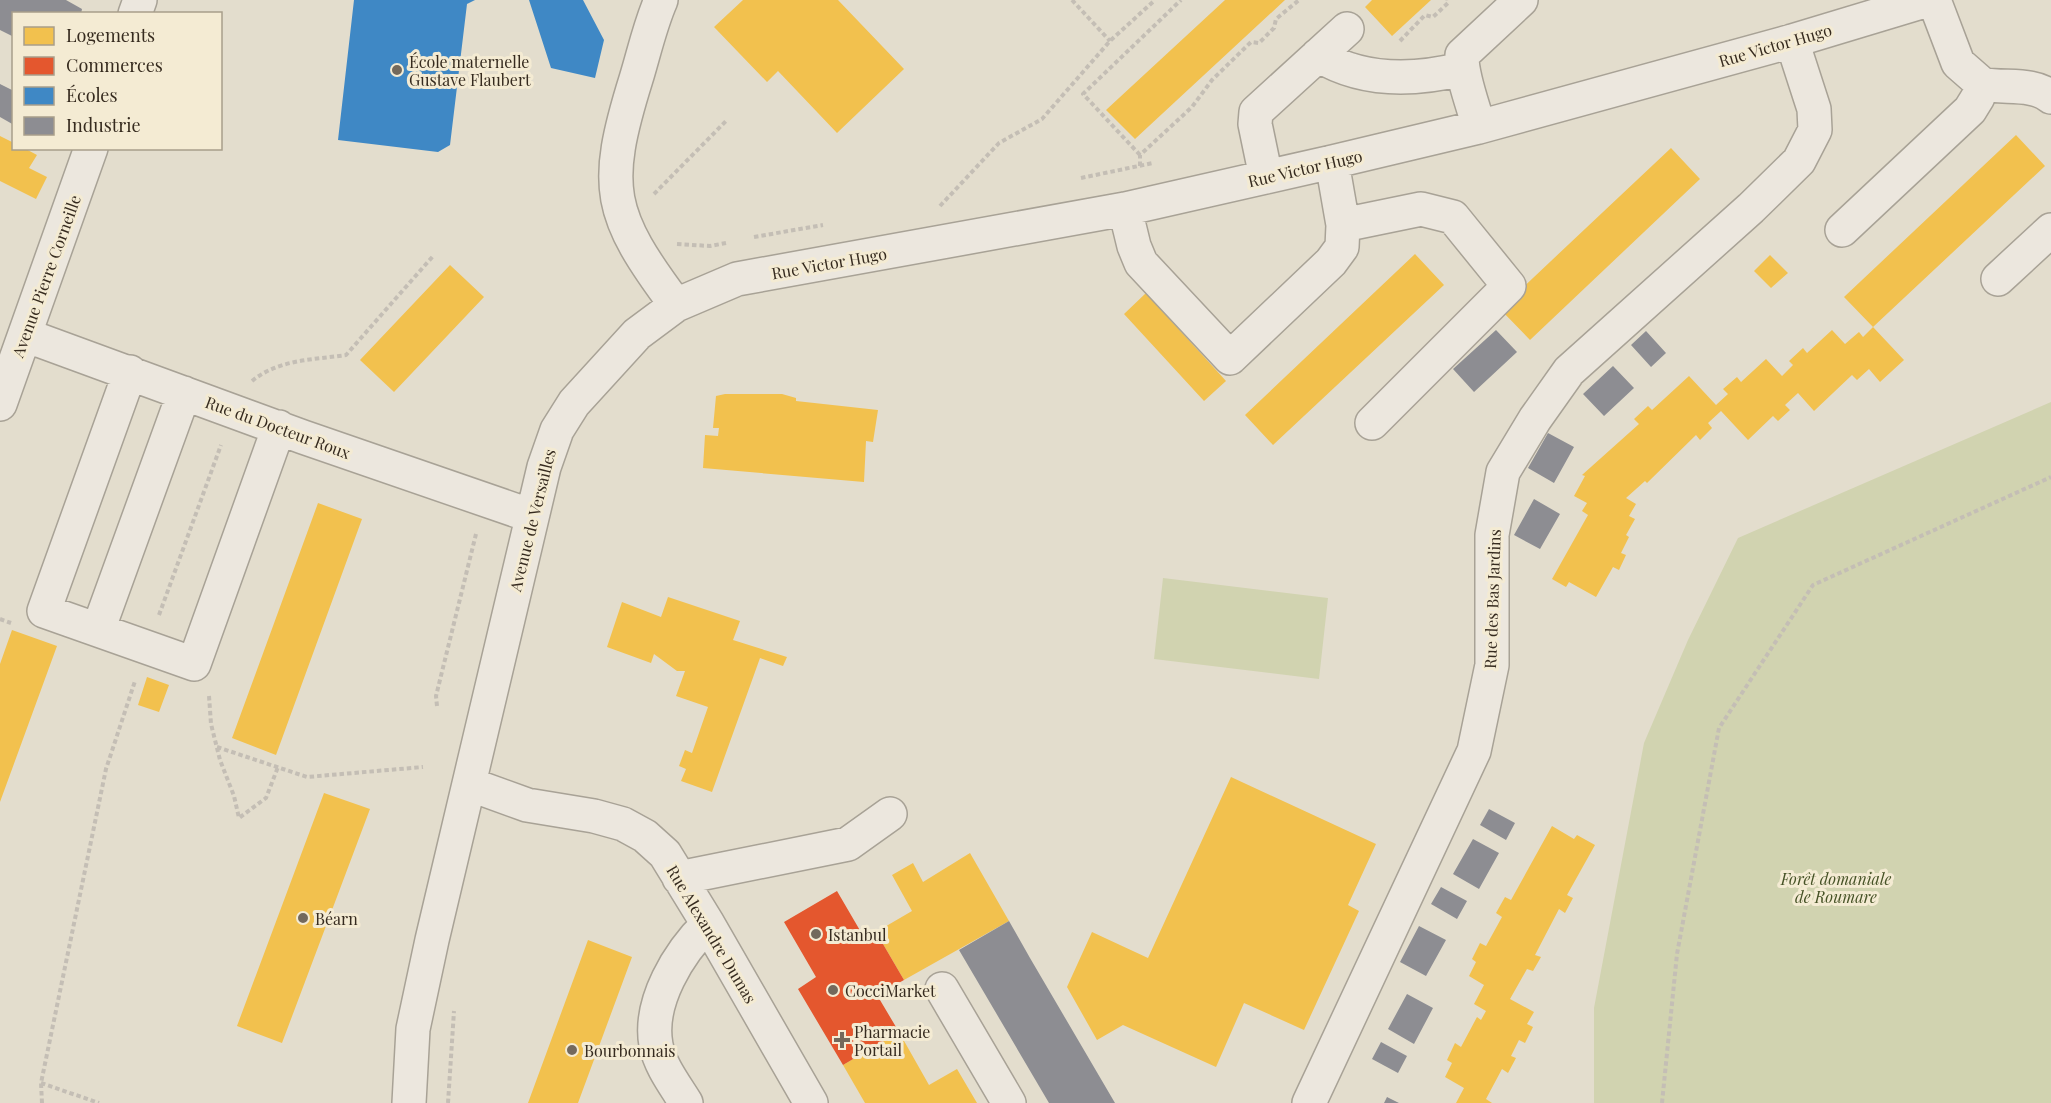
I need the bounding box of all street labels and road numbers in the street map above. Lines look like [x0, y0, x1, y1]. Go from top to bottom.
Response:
street label: Rue Victor Hugo [1716, 19, 1834, 71]
street label: Rue Victor Hugo [1246, 145, 1364, 191]
street label: Avenue Pierre Corneille [7, 192, 85, 361]
street label: Rue Victor Hugo [770, 242, 889, 283]
street label: Rue du Docteur Roux [203, 391, 354, 463]
street label: Avenue de Versailles [504, 447, 560, 594]
street label: Rue des Bas Jardins [1479, 529, 1505, 669]
street label: Rue Alexandre Dumas [662, 861, 762, 1007]

